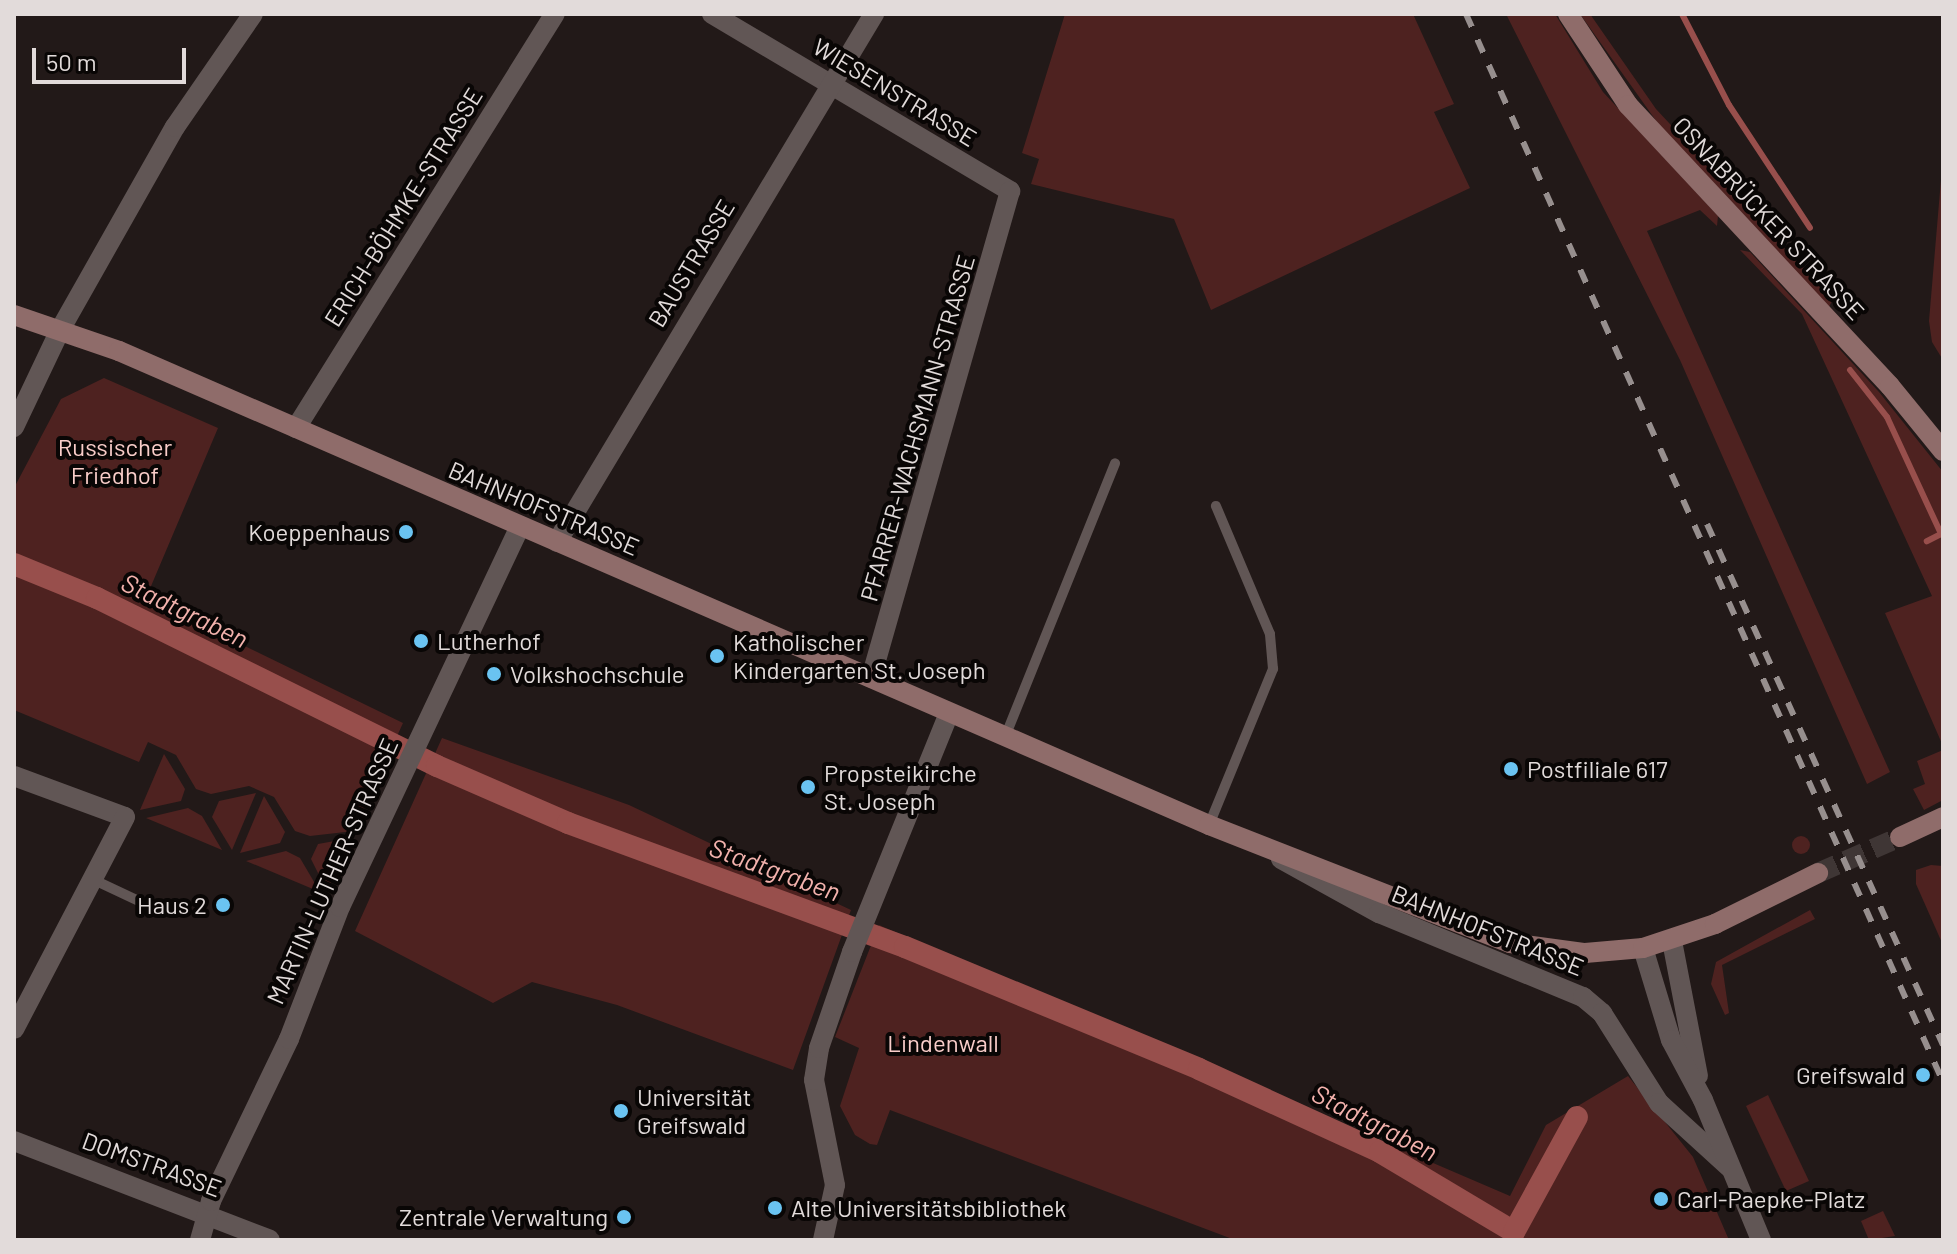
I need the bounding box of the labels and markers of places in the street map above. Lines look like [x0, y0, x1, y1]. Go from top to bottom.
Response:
place label: Koeppenhaus [248, 518, 390, 546]
marker: Koeppenhaus [397, 523, 415, 541]
place label: Lutherhof [437, 627, 541, 655]
place label: Katholischer Kindergarten St. Joseph [733, 628, 986, 684]
marker: Lutherhof [412, 632, 430, 650]
marker: Katholischer Kindergarten St. Joseph [708, 647, 726, 665]
place label: Volkshochschule [510, 660, 684, 688]
marker: Volkshochschule [485, 665, 503, 683]
place label: Postfiliale 617 [1527, 755, 1667, 783]
place label: Propsteikirche St. Joseph [824, 759, 977, 815]
marker: Postfiliale 617 [1502, 760, 1520, 778]
marker: Propsteikirche St. Joseph [799, 778, 817, 796]
place label: Haus 2 [137, 891, 207, 919]
marker: Haus 2 [214, 896, 232, 914]
place label: Greifswald [1796, 1061, 1905, 1089]
marker: Greifswald [1912, 1064, 1934, 1086]
place label: Universität Greifswald [637, 1083, 751, 1139]
marker: Universität Greifswald [612, 1102, 630, 1120]
place label: Carl-Paepke-Platz [1677, 1185, 1865, 1213]
marker: Carl-Paepke-Platz [1652, 1190, 1670, 1208]
place label: Alte Universitätsbibliothek [791, 1194, 1066, 1222]
marker: Alte Universitätsbibliothek [766, 1199, 784, 1217]
place label: Zentrale Verwaltung [399, 1203, 608, 1231]
marker: Zentrale Verwaltung [615, 1208, 633, 1226]

